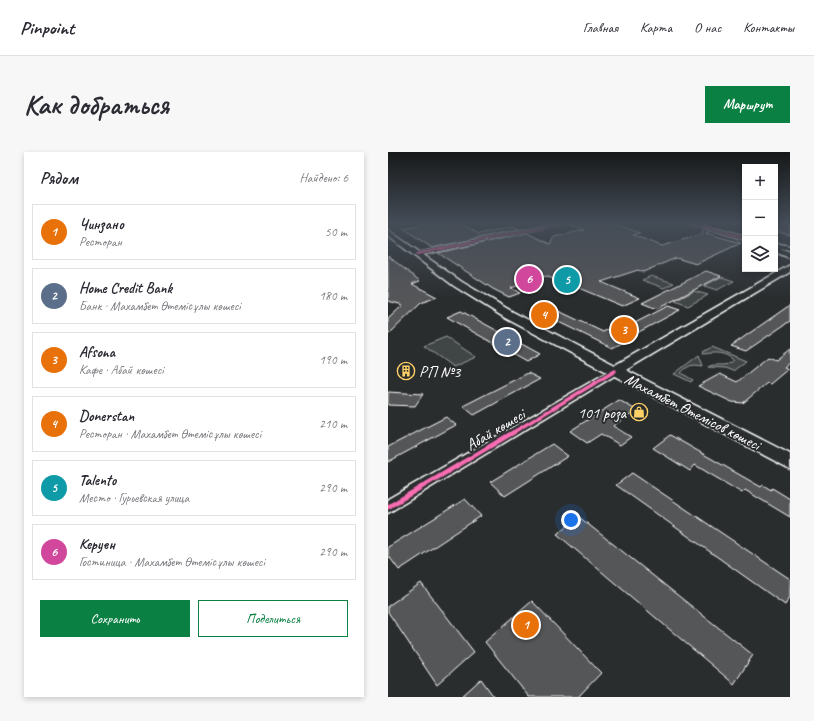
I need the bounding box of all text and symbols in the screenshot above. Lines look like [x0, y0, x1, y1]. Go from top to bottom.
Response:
text: Pinpoint [20, 16, 74, 40]
text: Главная [583, 19, 618, 36]
text: Карта [640, 19, 672, 36]
text: О нас [694, 19, 721, 36]
text: Контакты [743, 19, 794, 36]
button: Маршрут [705, 86, 790, 123]
text: Как добраться [24, 87, 169, 122]
map controls [742, 164, 778, 272]
button: + [742, 164, 778, 200]
text: Рядом [40, 168, 78, 189]
text: Найдено: 6 [300, 170, 348, 186]
button: − [742, 200, 778, 236]
text: Чинзано [79, 215, 124, 234]
text: 1 [51, 224, 57, 240]
text: 50 m [325, 224, 347, 240]
text: Ресторан [79, 234, 122, 250]
button: layers [742, 236, 778, 272]
pin: 6 [516, 264, 542, 294]
pin: 5 [554, 265, 580, 295]
text: Home Credit Bank [79, 279, 172, 298]
text: 2 [51, 288, 57, 304]
text: 180 m [319, 288, 347, 304]
text: Банк · Махамбет Өтемісұлы көшесі [79, 298, 241, 314]
pin: 4 [531, 300, 557, 330]
pin: 3 [611, 315, 637, 345]
pin: 2 [494, 327, 520, 357]
text: Afsona [79, 343, 115, 362]
text: 3 [51, 352, 57, 368]
text: 190 m [319, 352, 347, 368]
building icon: РП №3 [396, 361, 416, 381]
text: Кафе · Абай көшесі [79, 362, 164, 378]
place label: РП №3 [419, 362, 462, 382]
street label: Махамбет Өтемісов көшесі [621, 369, 766, 456]
shop icon: 101 роза [629, 402, 649, 422]
street label: Абай көшесі [462, 403, 530, 455]
place label: 101 роза [578, 403, 628, 423]
text: Donerstan [79, 407, 134, 426]
text: 4 [51, 416, 57, 432]
text: 210 m [319, 416, 347, 432]
text: Ресторан · Махамбет Өтемісұлы көшесі [79, 426, 261, 442]
text: Talento [79, 471, 116, 490]
text: 5 [51, 480, 57, 496]
text: 290 m [319, 480, 347, 496]
text: Место · Гурьевская улица [79, 490, 189, 506]
your location [561, 510, 581, 530]
text: Керуен [79, 535, 115, 554]
text: 6 [51, 544, 57, 560]
text: 290 m [319, 544, 347, 560]
text: Гостиница · Махамбет Өтемісұлы көшесі [79, 554, 265, 570]
button: Сохранить [40, 600, 190, 637]
button: Поделиться [198, 600, 348, 637]
pin: 1 [513, 610, 539, 640]

